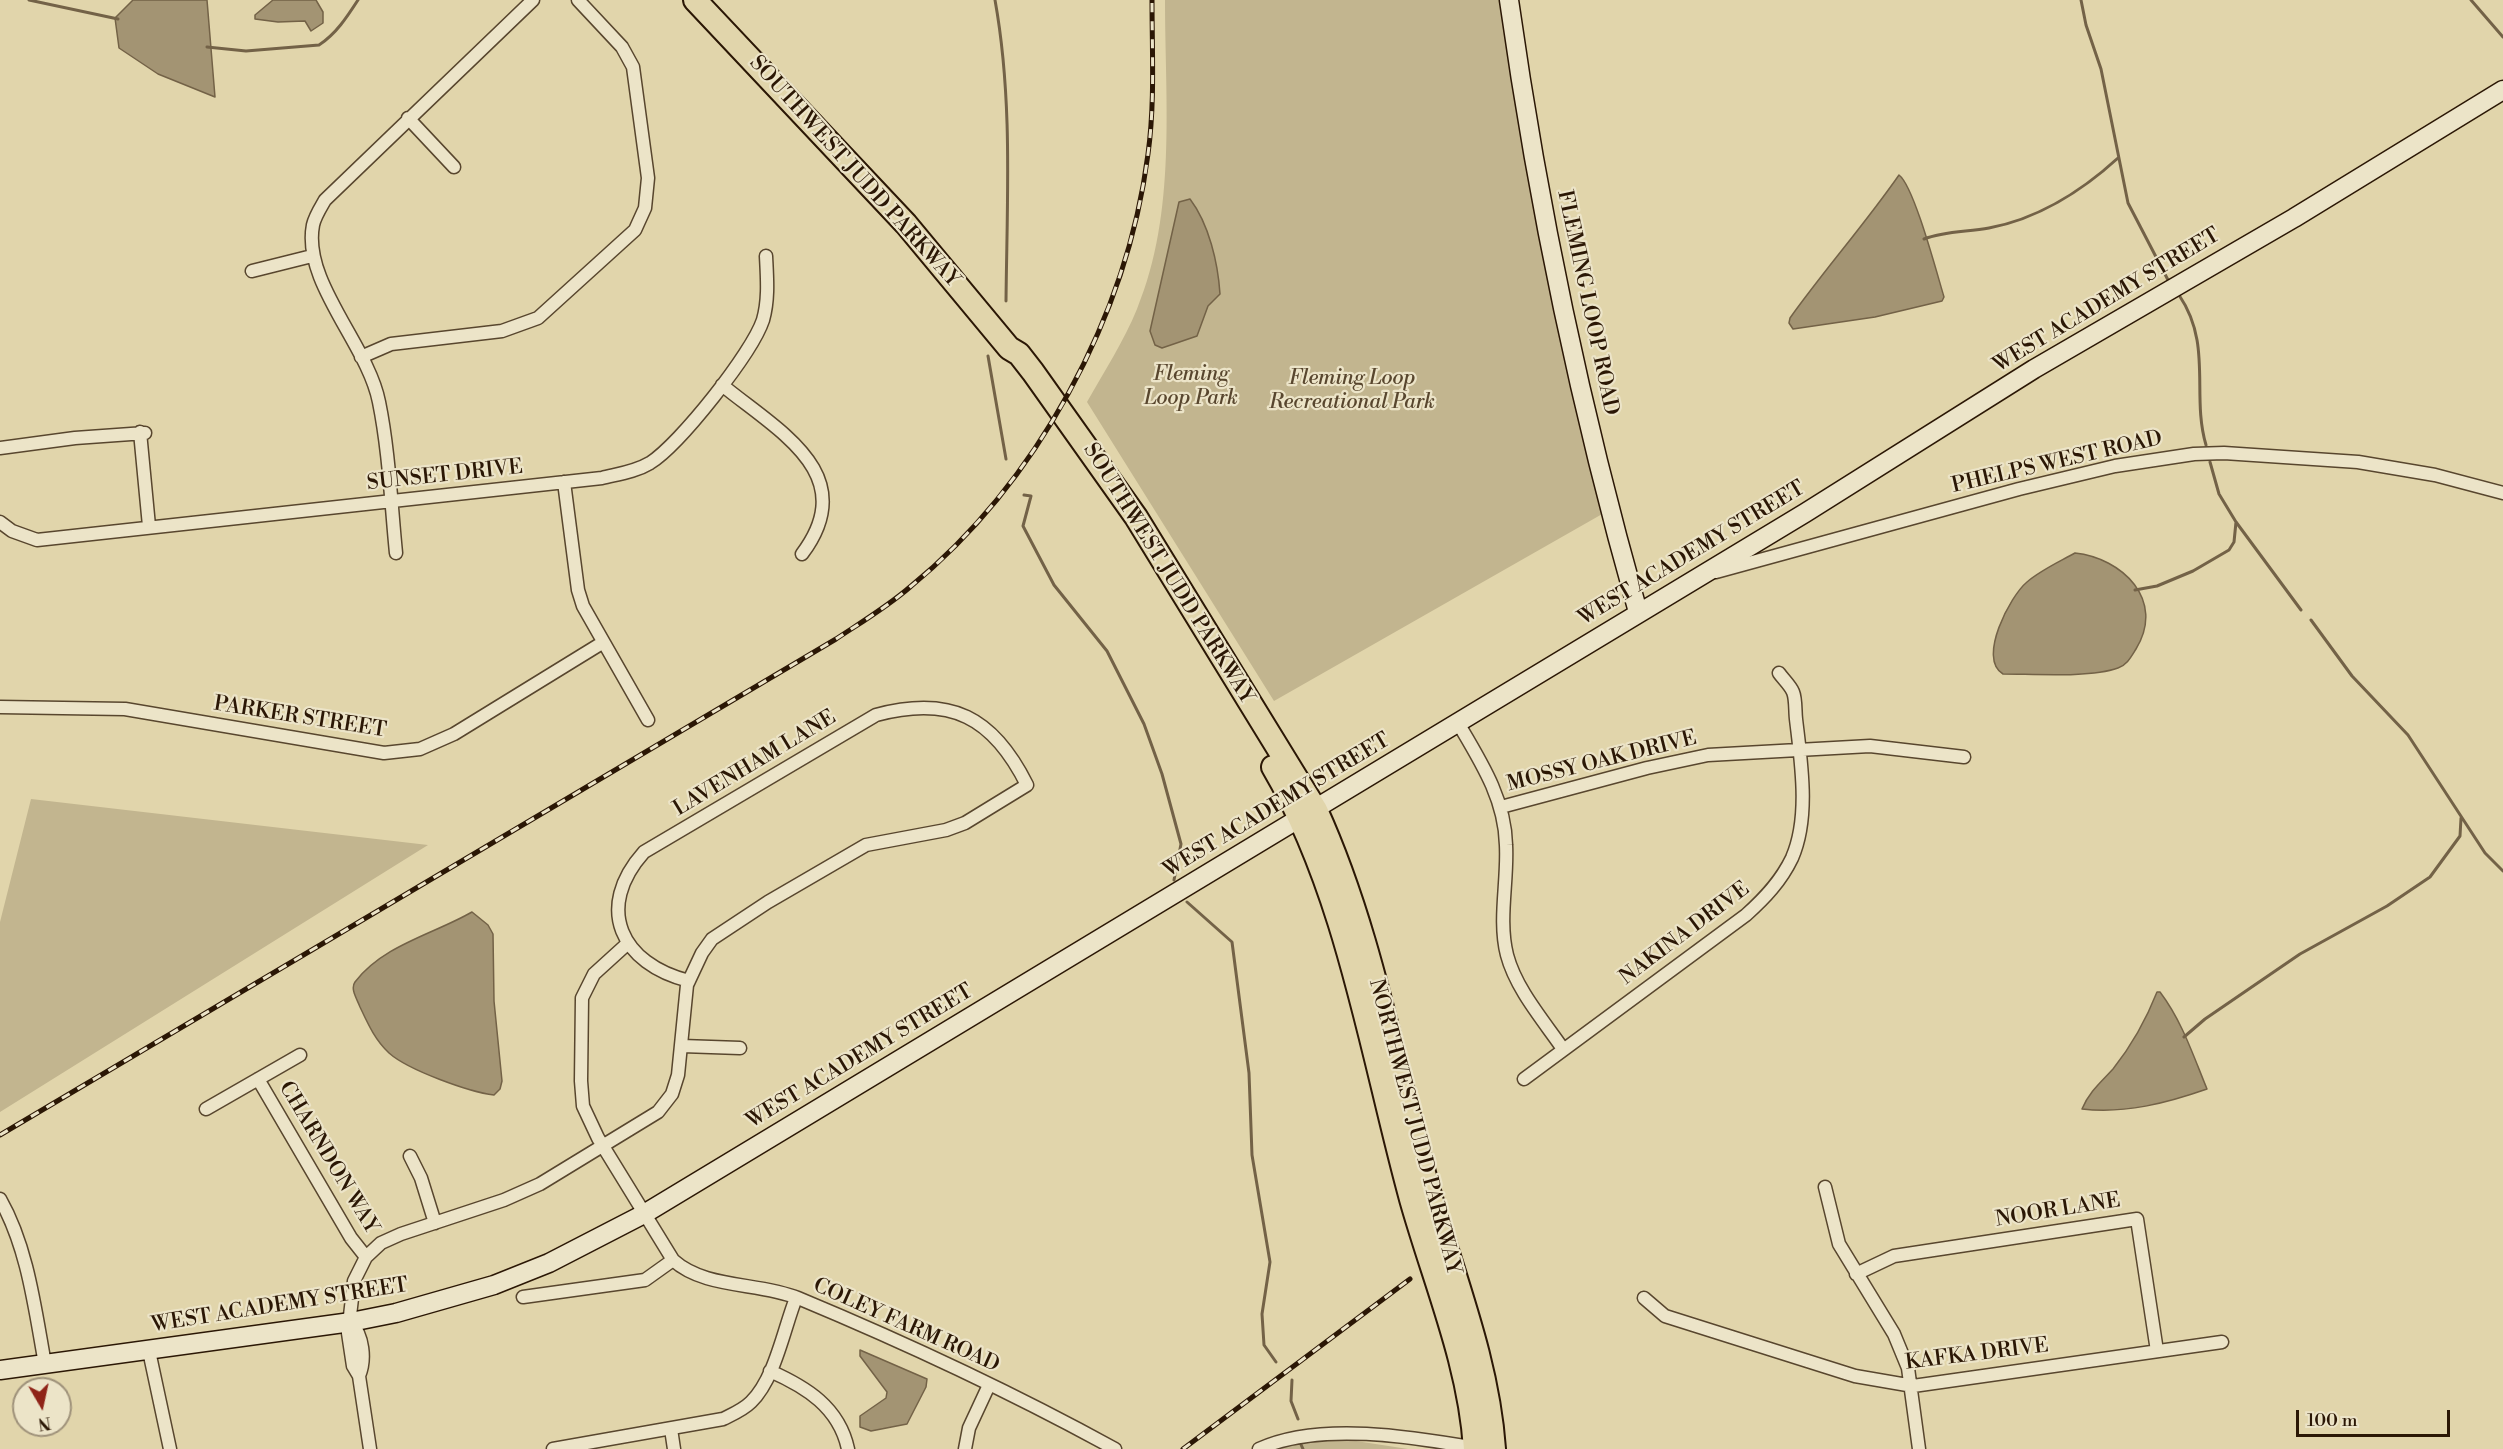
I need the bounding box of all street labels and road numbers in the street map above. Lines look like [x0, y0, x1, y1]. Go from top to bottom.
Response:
street label: SOUTHWEST JUDD PARKWAY [743, 51, 965, 293]
street label: FLEMING LOOP ROAD [1551, 188, 1623, 418]
street label: WEST ACADEMY STREET [1989, 223, 2225, 379]
street label: PHELPS WEST ROAD [1949, 426, 2165, 500]
street label: SOUTHWEST JUDD PARKWAY [1077, 439, 1259, 709]
street label: SUNSET DRIVE [366, 455, 524, 497]
street label: WEST ACADEMY STREET [1574, 476, 1810, 632]
street label: PARKER STREET [212, 692, 388, 744]
street label: LAVENHAM LANE [669, 706, 841, 822]
street label: MOSSY OAK DRIVE [1505, 726, 1699, 798]
street label: WEST ACADEMY STREET [1159, 728, 1395, 884]
street label: NAKINA DRIVE [1615, 877, 1755, 991]
street label: NORTHWEST JUDD PARKWAY [1362, 976, 1466, 1278]
street label: WEST ACADEMY STREET [742, 979, 978, 1135]
street label: CHARNDON WAY [273, 1077, 383, 1239]
street label: NOOR LANE [1994, 1189, 2122, 1233]
street label: WEST ACADEMY STREET [150, 1273, 410, 1339]
street label: COLEY FARM ROAD [809, 1273, 1003, 1379]
street label: KAFKA DRIVE [1904, 1334, 2050, 1376]

